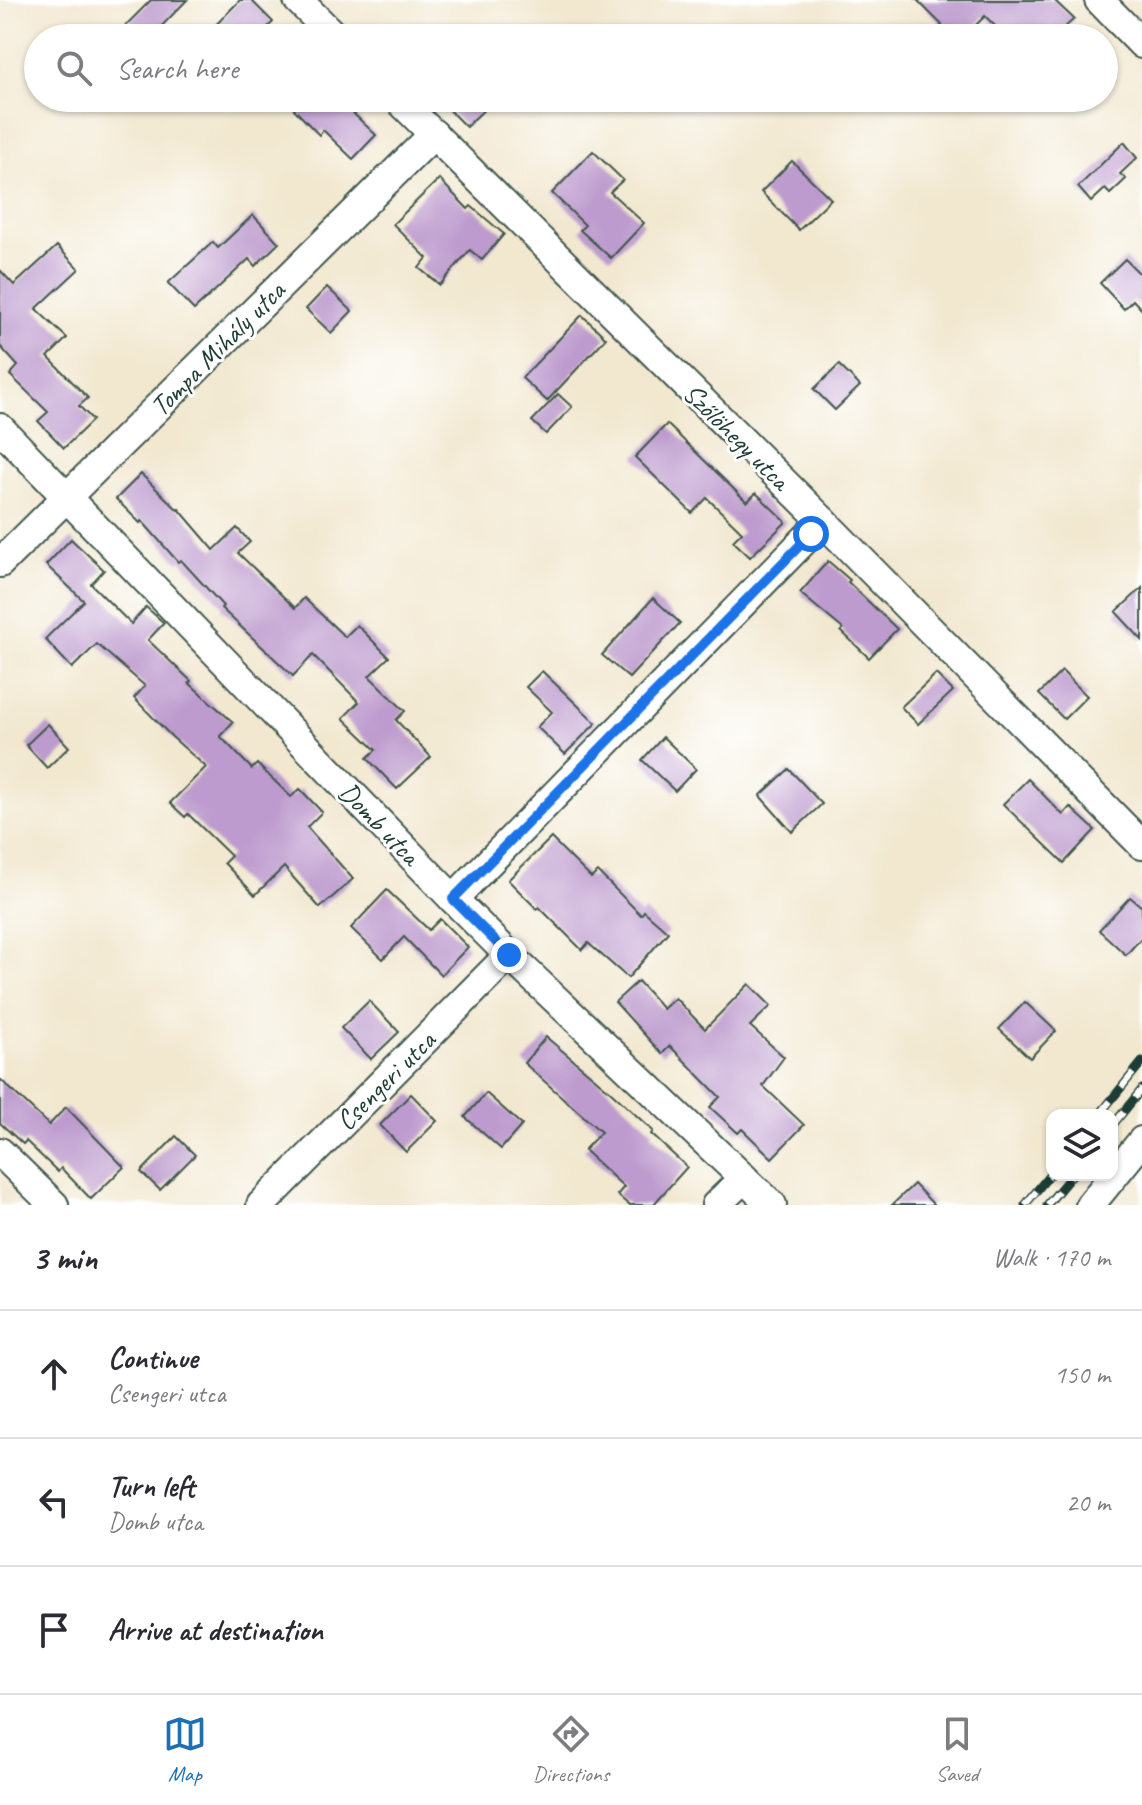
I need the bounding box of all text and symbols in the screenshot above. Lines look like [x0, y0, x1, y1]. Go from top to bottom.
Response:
search box [24, 24, 1118, 112]
icon: search [52, 46, 96, 90]
text: Search here [116, 49, 238, 87]
street label: Tompa Mihály utca [143, 272, 293, 423]
street label: Szőlöhegy utca [676, 376, 799, 499]
route start [793, 516, 829, 552]
street label: Domb utca [332, 774, 429, 874]
route end [491, 937, 527, 973]
street label: Csengeri utca [328, 1022, 444, 1137]
map controls [1046, 1109, 1118, 1181]
button: layers [1046, 1109, 1118, 1181]
text: 3 min [32, 1236, 97, 1279]
text: Walk · 170 m [993, 1241, 1110, 1274]
text: Continue [108, 1339, 198, 1377]
icon: ahead [32, 1352, 76, 1396]
text: 150 m [1054, 1358, 1110, 1391]
text: Csengeri utca [108, 1377, 226, 1410]
text: Turn left [108, 1467, 195, 1505]
icon: left [32, 1480, 76, 1524]
text: 20 m [1066, 1486, 1110, 1519]
text: Domb utca [108, 1505, 203, 1538]
icon: arrive [32, 1608, 76, 1652]
text: Arrive at destination [108, 1611, 323, 1649]
tab: Map [163, 1712, 207, 1788]
tab: Directions [533, 1712, 609, 1788]
tab: Saved [935, 1712, 979, 1788]

